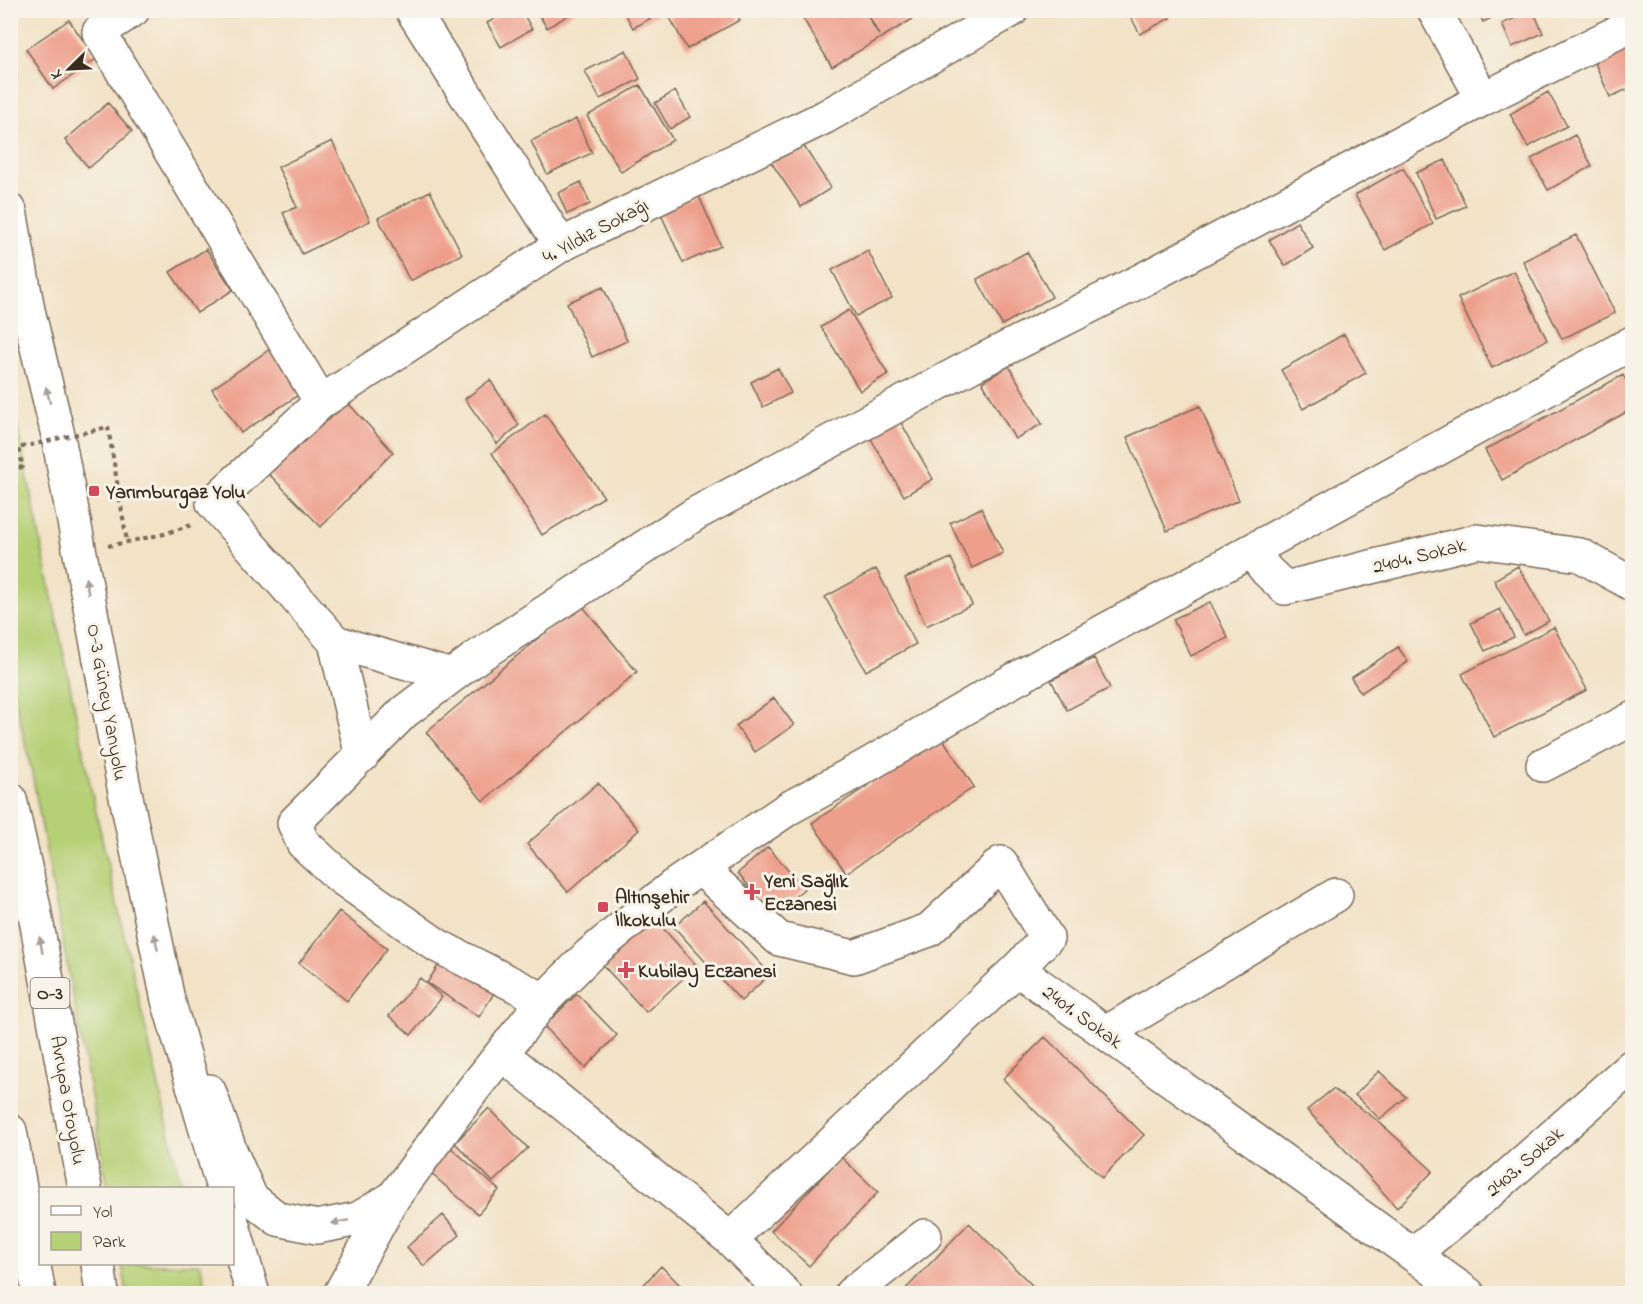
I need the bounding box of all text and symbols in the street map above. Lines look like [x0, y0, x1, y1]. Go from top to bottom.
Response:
north arrow [39, 39, 99, 99]
text: K [44, 65, 70, 83]
street label: 4. Yıldız Sokağı [538, 192, 655, 273]
one-way arrow [43, 386, 53, 404]
place label: Yarımburgaz Yolu [105, 479, 246, 509]
marker: Yarımburgaz Yolu [87, 484, 101, 498]
street label: 2404. Sokak [1370, 532, 1469, 583]
one-way arrow [82, 576, 91, 595]
street label: O-3 Güney Yanyolu [77, 622, 134, 783]
place label: Yeni Sağlık Eczanesi [763, 868, 849, 920]
place label: Altınşehir İlkokulu [615, 884, 690, 936]
marker: Yeni Sağlık Eczanesi [745, 885, 759, 899]
marker: Altınşehir İlkokulu [596, 900, 610, 914]
one-way arrow [151, 933, 160, 952]
one-way arrow [36, 935, 45, 954]
place label: Kubilay Eczanesi [638, 958, 777, 988]
marker: Kubilay Eczanesi [619, 963, 633, 977]
road number: O-3 [31, 978, 70, 1008]
street label: 2401. Sokak [1035, 979, 1128, 1057]
street label: Avrupa Otoyolu [41, 1033, 92, 1167]
street label: 2403. Sokak [1480, 1121, 1571, 1205]
legend [39, 1187, 234, 1265]
text: Yol [93, 1200, 113, 1226]
one-way arrow [331, 1218, 350, 1227]
text: Park [93, 1230, 126, 1256]

